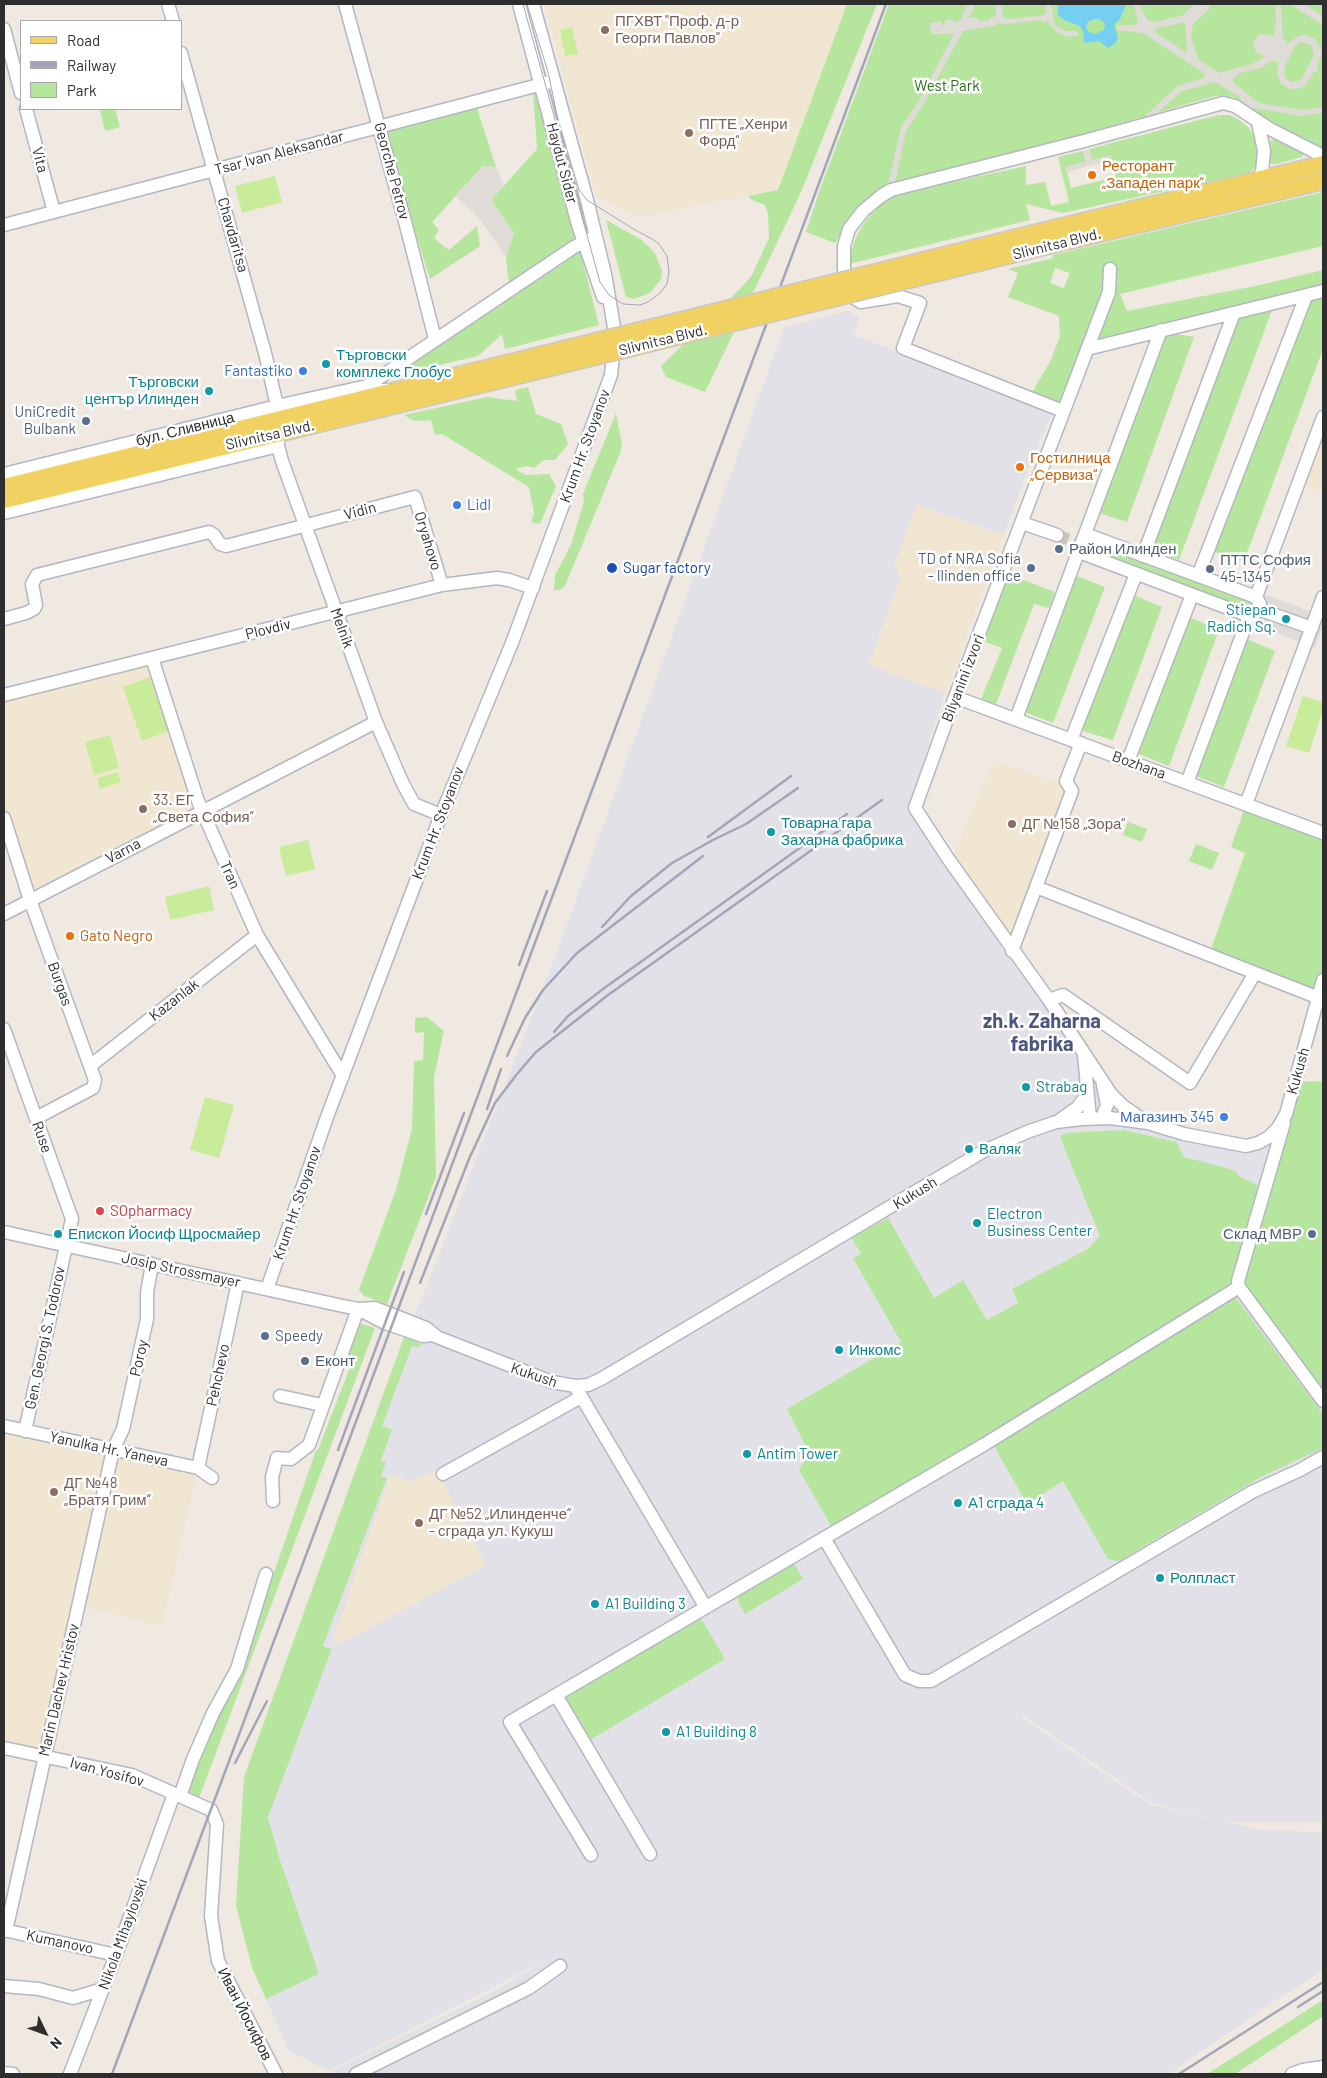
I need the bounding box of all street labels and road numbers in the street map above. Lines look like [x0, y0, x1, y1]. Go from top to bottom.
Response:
street label: Georche Petrov [370, 120, 414, 222]
street label: Haydut Sider [543, 121, 581, 205]
street label: Tsar Ivan Aleksandar [212, 127, 346, 179]
street label: Vita [28, 145, 52, 175]
street label: Chavdaritsa [214, 195, 252, 275]
street label: Slivnitsa Blvd. [1011, 224, 1103, 264]
street label: Slivnitsa Blvd. [617, 320, 709, 360]
street label: Krum Hr. Stoyanov [556, 387, 614, 505]
street label: бул. Сливница [134, 408, 236, 450]
street label: Slivnitsa Blvd. [224, 416, 316, 454]
street label: Vidin [342, 498, 378, 524]
street label: Oryahovo [411, 509, 445, 573]
street label: Melnik [326, 605, 358, 651]
street label: Plovdiv [243, 615, 293, 643]
street label: Bilyanini izvori [938, 631, 988, 725]
street label: Bozhana [1110, 747, 1168, 783]
street label: Krum Hr. Stoyanov [408, 764, 468, 882]
street label: Varna [102, 834, 144, 868]
street label: Tran [216, 858, 244, 892]
street label: Burgas [44, 960, 76, 1008]
street label: Kazanlak [146, 975, 202, 1025]
street label: Kukush [1283, 1045, 1313, 1097]
street label: Ruse [28, 1119, 56, 1155]
street label: Krum Hr. Stoyanov [269, 1144, 325, 1262]
street label: Kukush [890, 1173, 940, 1213]
street label: Josip Strossmayer [120, 1249, 242, 1291]
street label: Gen. Georgi S. Todorov [21, 1265, 69, 1411]
street label: Poroy [126, 1338, 152, 1378]
street label: Pehchevo [203, 1342, 233, 1408]
street label: Kukush [508, 1359, 560, 1391]
street label: Yanulka Hr. Yaneva [48, 1428, 170, 1470]
street label: Marin Dachev Hristov [35, 1622, 83, 1758]
street label: Ivan Yosifov [68, 1753, 146, 1791]
street label: Nikola Mihaylovski [95, 1876, 151, 1992]
street label: Kumanovo [25, 1926, 95, 1958]
street label: Иван Йосифов [214, 1965, 276, 2063]

